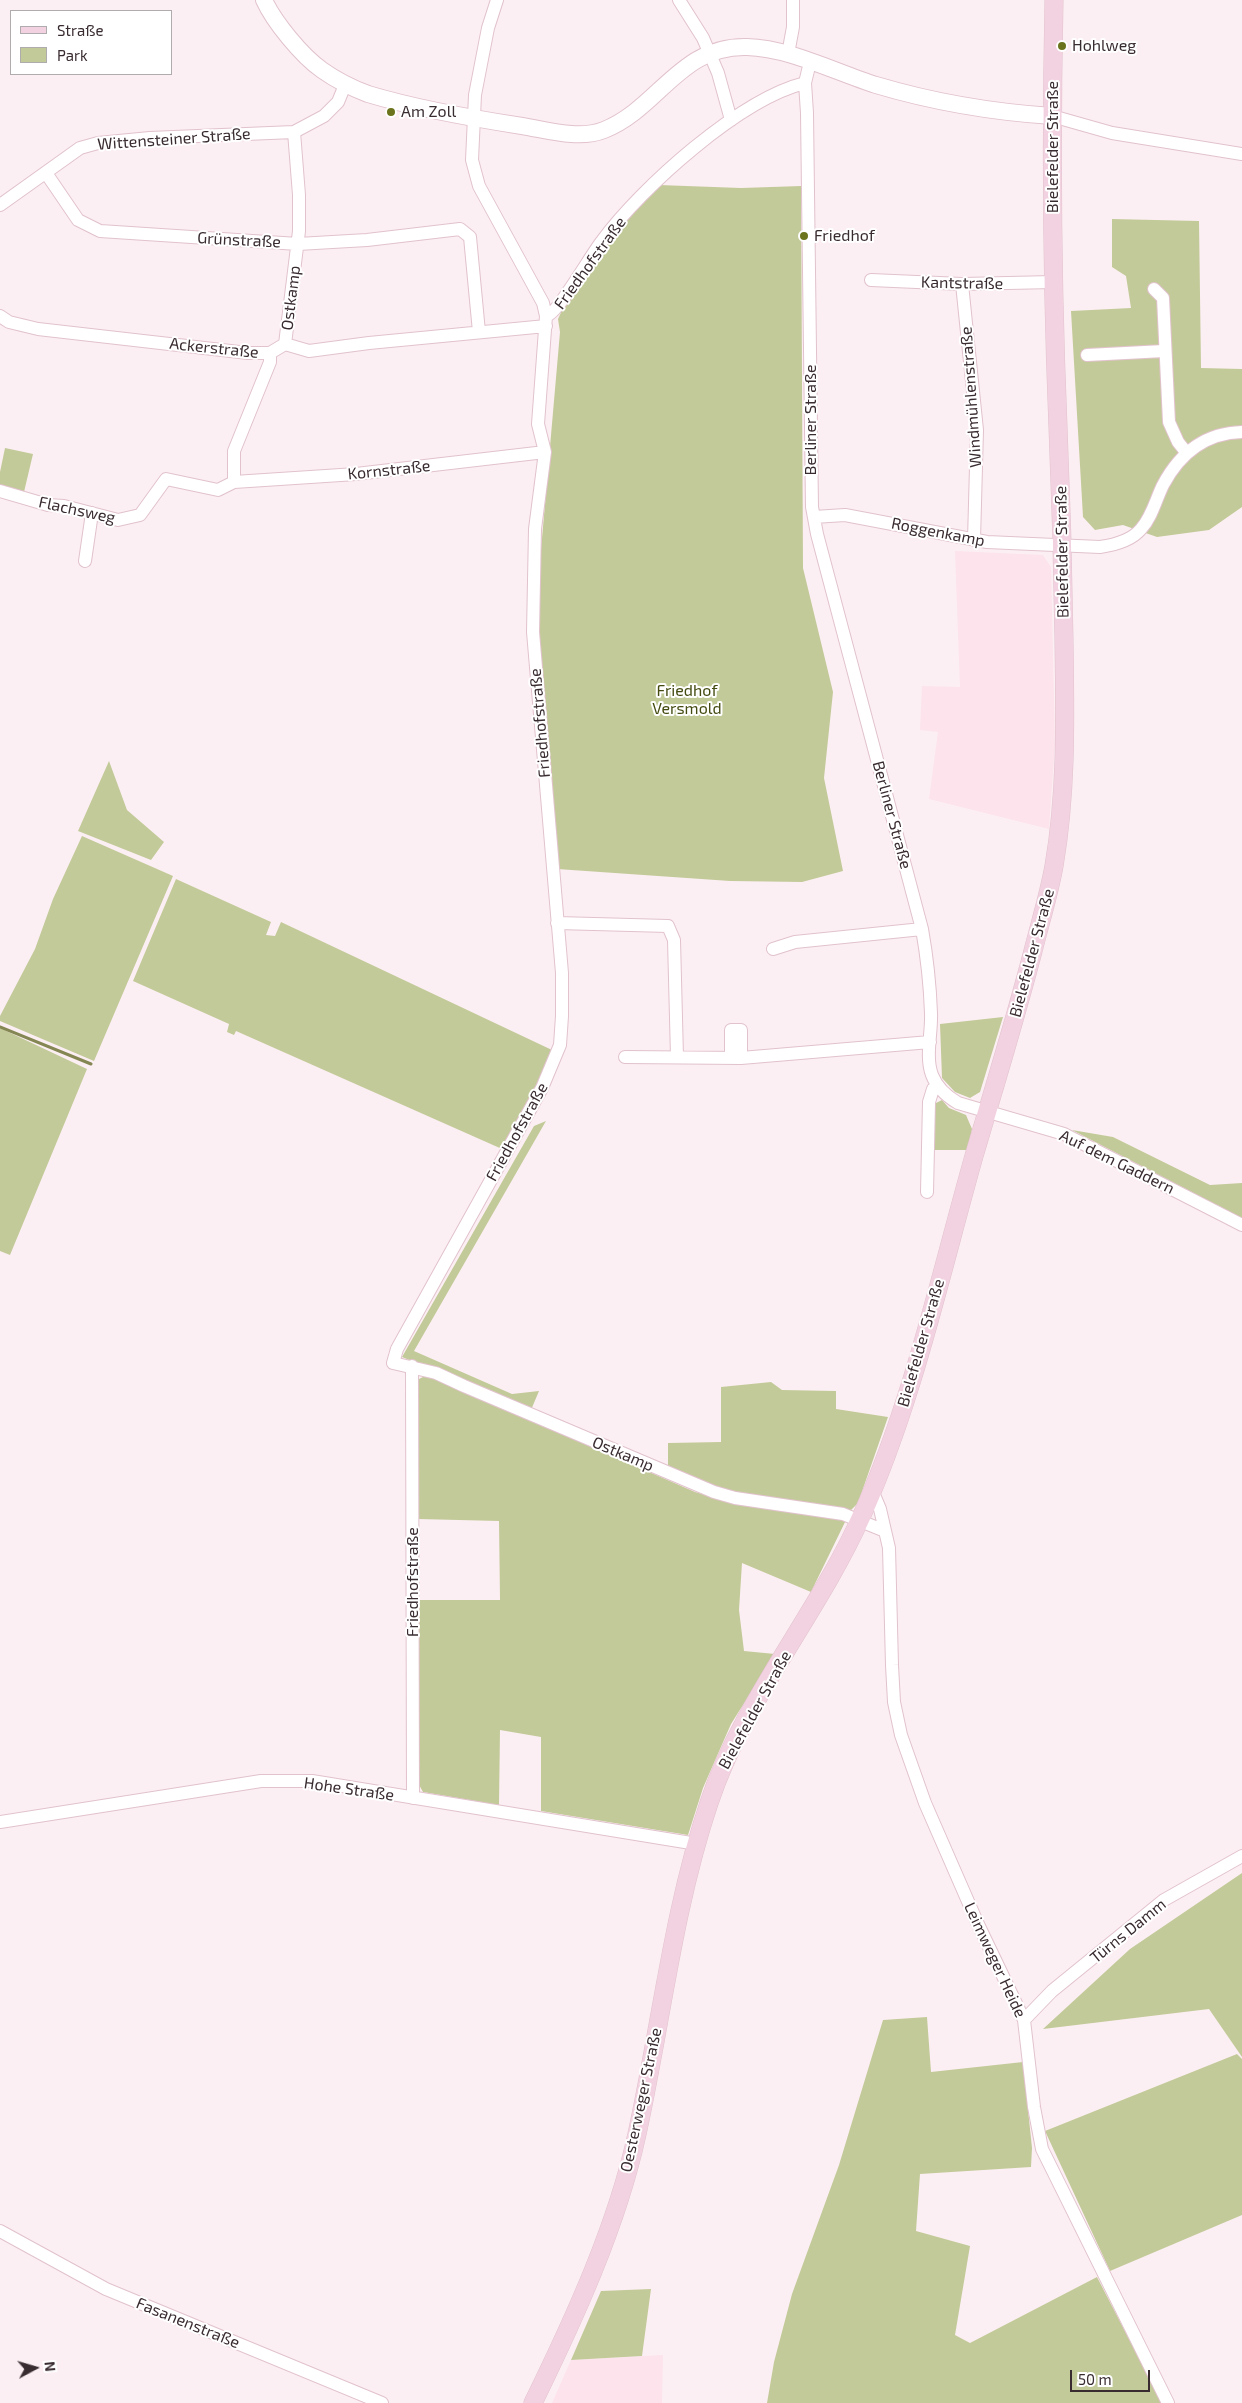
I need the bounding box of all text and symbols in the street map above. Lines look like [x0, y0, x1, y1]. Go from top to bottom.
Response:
legend [10, 10, 172, 75]
text: Straße [57, 21, 103, 39]
place label: Hohlweg [1072, 36, 1136, 56]
marker: Hohlweg [1056, 40, 1068, 52]
text: Park [57, 46, 88, 64]
street label: Bielefelder Straße [1043, 81, 1063, 213]
place label: Am Zoll [401, 102, 456, 122]
marker: Am Zoll [385, 106, 397, 118]
street label: Wittensteiner Straße [97, 124, 251, 154]
street label: Friedhofstraße [550, 213, 630, 313]
place label: Friedhof [814, 226, 875, 246]
street label: Grünstraße [197, 228, 281, 252]
marker: Friedhof [798, 230, 810, 242]
street label: Ostkamp [278, 265, 304, 331]
street label: Kantstraße [921, 273, 1003, 293]
street label: Windmühlenstraße [956, 326, 986, 468]
street label: Ackerstraße [168, 334, 260, 362]
street label: Berliner Straße [801, 364, 821, 476]
street label: Kornstraße [347, 456, 431, 484]
street label: Bielefelder Straße [1051, 486, 1073, 618]
street label: Flachsweg [37, 492, 117, 528]
street label: Roggenkamp [890, 514, 986, 550]
street label: Friedhofstraße [526, 667, 554, 779]
park label: Friedhof Versmold [652, 681, 722, 719]
street label: Berliner Straße [868, 759, 916, 871]
street label: Bielefelder Straße [1006, 887, 1058, 1019]
street label: Friedhofstraße [482, 1079, 552, 1185]
street label: Auf dem Gaddern [1056, 1126, 1178, 1198]
street label: Bielefelder Straße [894, 1277, 948, 1409]
street label: Ostkamp [589, 1432, 657, 1476]
street label: Friedhofstraße [403, 1527, 423, 1637]
street label: Bielefelder Straße [715, 1647, 795, 1773]
street label: Hohe Straße [303, 1773, 395, 1805]
street label: Türns Damm [1086, 1895, 1170, 1967]
street label: Leimweger Heide [960, 1899, 1030, 2021]
street label: Oesterweger Straße [616, 2026, 666, 2174]
street label: Fasanenstraße [133, 2294, 243, 2352]
north arrow [10, 2343, 60, 2393]
text: N [41, 2360, 59, 2372]
scale bar [1072, 2360, 1152, 2392]
text: 50 m [1078, 2370, 1112, 2388]

